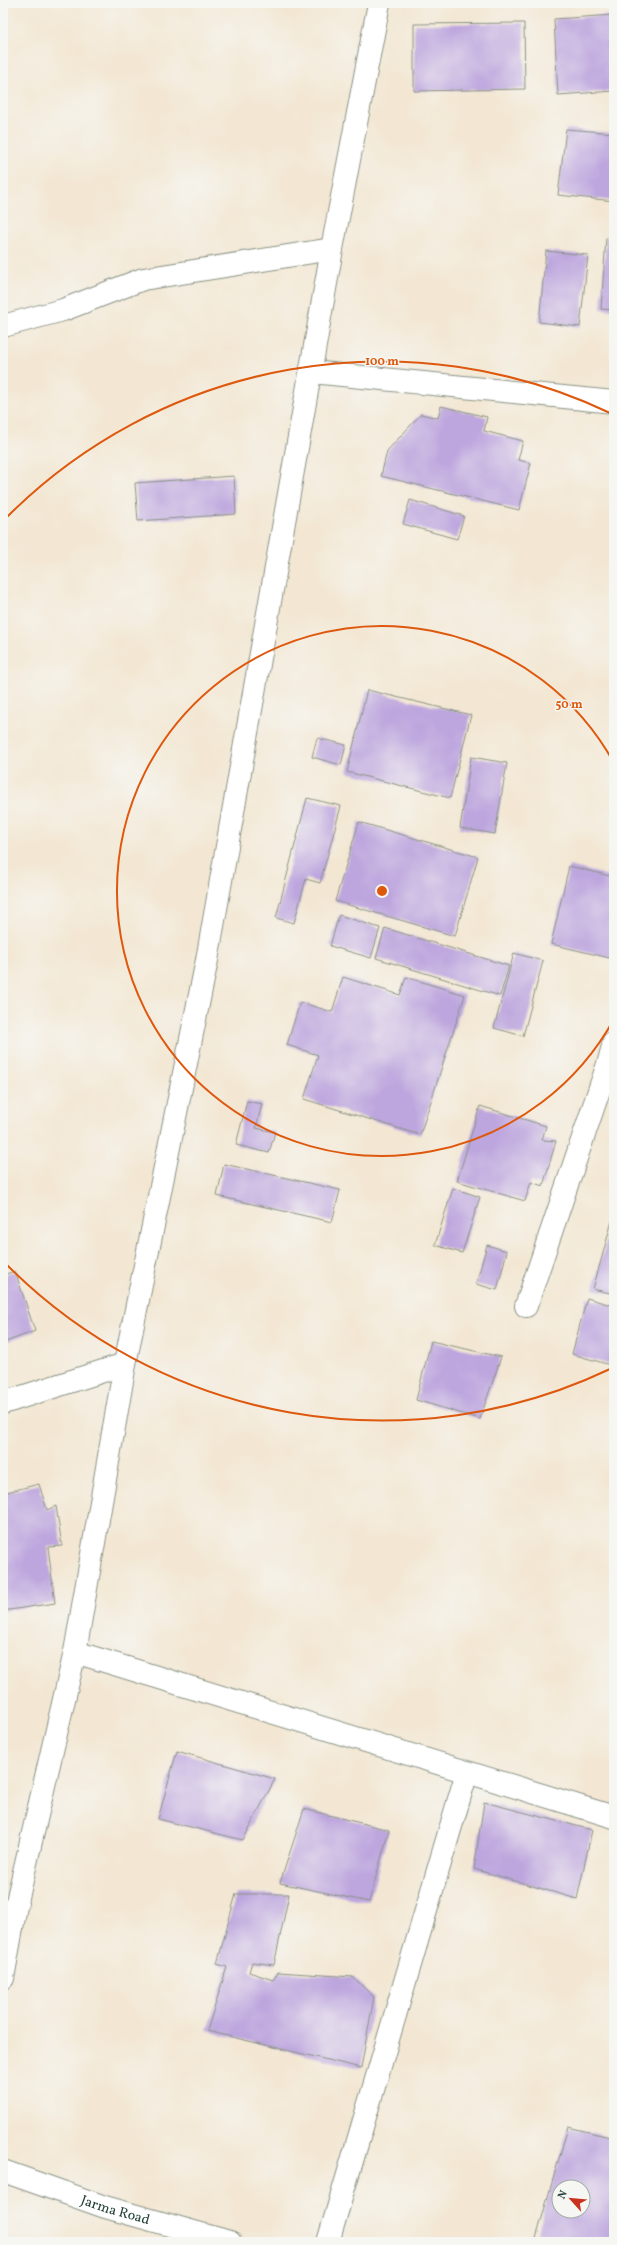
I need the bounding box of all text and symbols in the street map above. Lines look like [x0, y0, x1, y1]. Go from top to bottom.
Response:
text: 100 m [365, 354, 399, 370]
text: 50 m [555, 697, 583, 713]
centre of rings [375, 884, 389, 898]
north arrow [551, 2179, 591, 2219]
text: N [555, 2188, 572, 2202]
street label: Jarma Road [78, 2191, 152, 2230]

